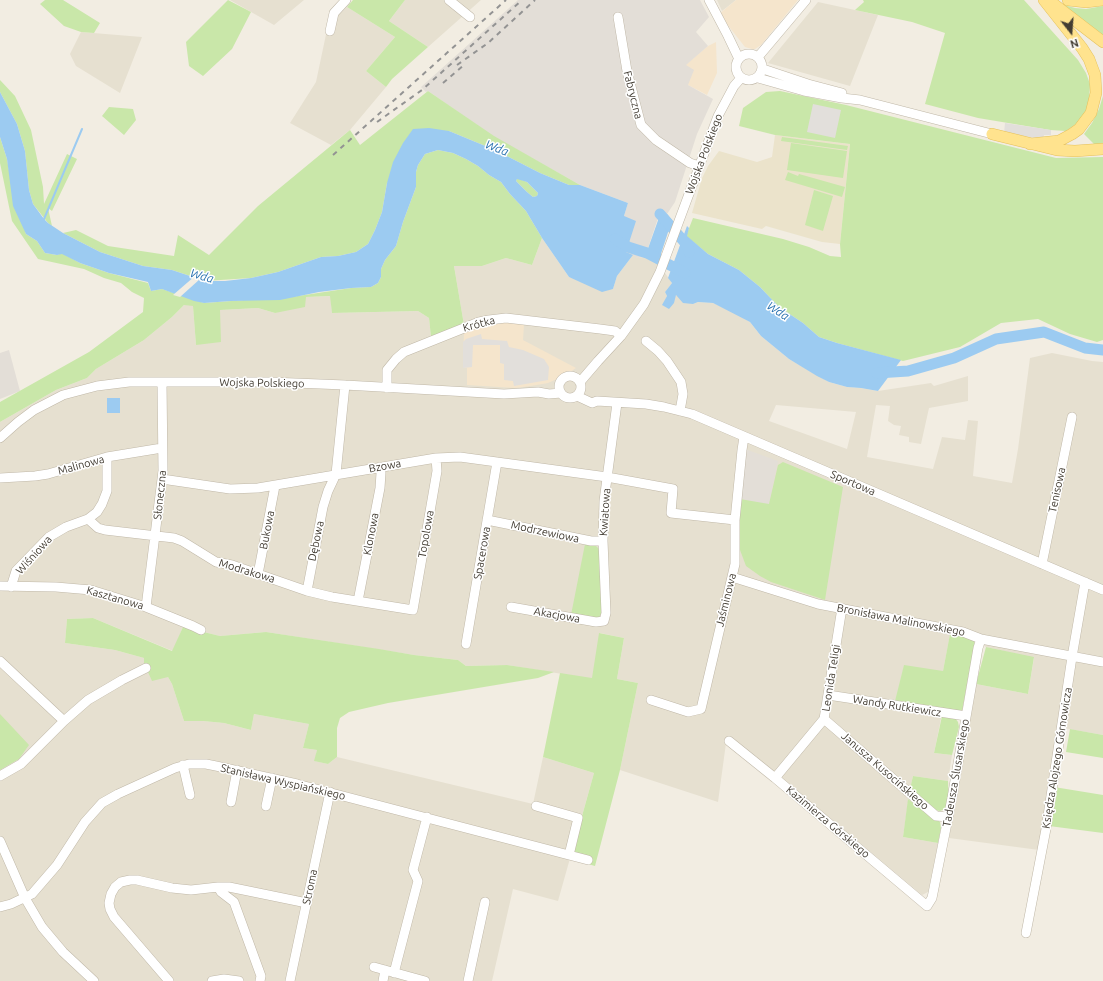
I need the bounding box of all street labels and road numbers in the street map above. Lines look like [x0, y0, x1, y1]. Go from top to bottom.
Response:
street label: Fabryczna [621, 70, 645, 120]
street label: Wojska Polskiego [683, 112, 725, 196]
street label: Krótka [461, 313, 497, 335]
street label: Wojska Polskiego [219, 376, 305, 390]
street label: Malinowa [56, 452, 106, 478]
street label: Bzowa [368, 457, 402, 475]
street label: Tenisowa [1046, 466, 1068, 514]
street label: Sportowa [828, 468, 878, 498]
street label: Słoneczna [151, 470, 169, 520]
street label: Kwiatowa [597, 488, 613, 536]
street label: Bukowa [257, 509, 277, 551]
street label: Topolowa [415, 509, 437, 559]
street label: Klonowa [360, 512, 382, 556]
street label: Modrzewiowa [510, 518, 580, 546]
street label: Dębowa [305, 520, 327, 562]
street label: Spacerowa [471, 525, 493, 581]
street label: Wiśniowa [13, 533, 55, 577]
street label: Modrakowa [217, 556, 277, 586]
street label: Jaśminowa [713, 572, 739, 628]
street label: Kasztanowa [85, 584, 145, 612]
street label: Bronisława Malinowskiego [836, 601, 966, 639]
street label: Akacjowa [533, 604, 581, 626]
street label: Leonida Teligi [819, 643, 843, 713]
street label: Księdza Alojzego Górnowicza [1039, 686, 1075, 830]
street label: Wandy Rutkiewicz [852, 692, 942, 720]
street label: Tadeusza Ślusarskiego [940, 718, 972, 828]
street label: Janusza Kusocińskiego [839, 729, 931, 813]
street label: Stanisława Wyspiańskiego [219, 761, 347, 803]
street label: Kazimierza Górskiego [783, 783, 873, 861]
street label: Stroma [300, 868, 320, 906]

